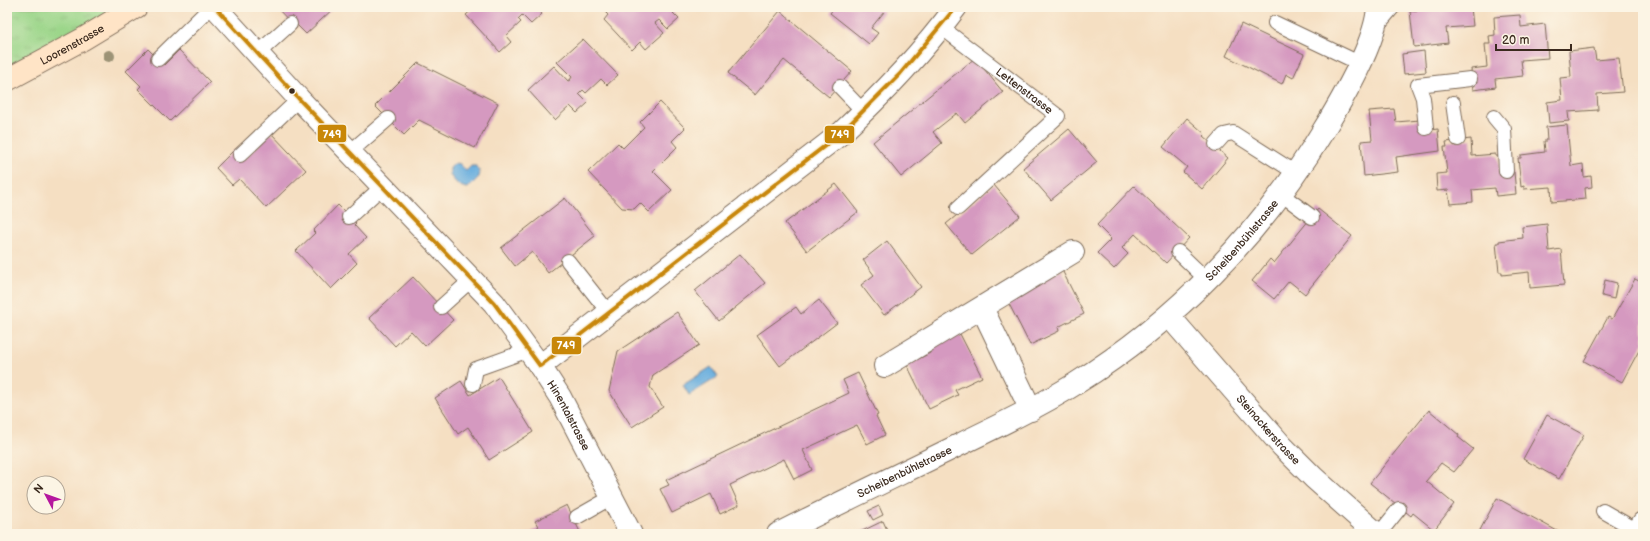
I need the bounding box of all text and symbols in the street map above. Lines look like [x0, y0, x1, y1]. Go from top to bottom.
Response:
street label: Loorenstrasse [38, 21, 107, 68]
scale bar [1496, 26, 1571, 52]
text: 20 m [1502, 33, 1529, 48]
street label: Lettenstrasse [994, 65, 1056, 117]
unlabelled marker [287, 86, 297, 96]
line badge: 749 [317, 124, 347, 143]
line badge: 749 [824, 125, 855, 144]
text: 749 [323, 128, 342, 141]
text: 749 [831, 128, 850, 141]
street label: Scheibenbühlstrasse [1203, 196, 1281, 284]
line badge: 749 [551, 336, 582, 355]
text: 749 [557, 339, 576, 352]
street label: Hinentalstrasse [545, 378, 593, 453]
street label: Steinackerstrasse [1234, 392, 1303, 467]
street label: Scheibenbühlstrasse [855, 443, 954, 500]
north arrow [26, 475, 66, 515]
text: N [31, 481, 46, 496]

